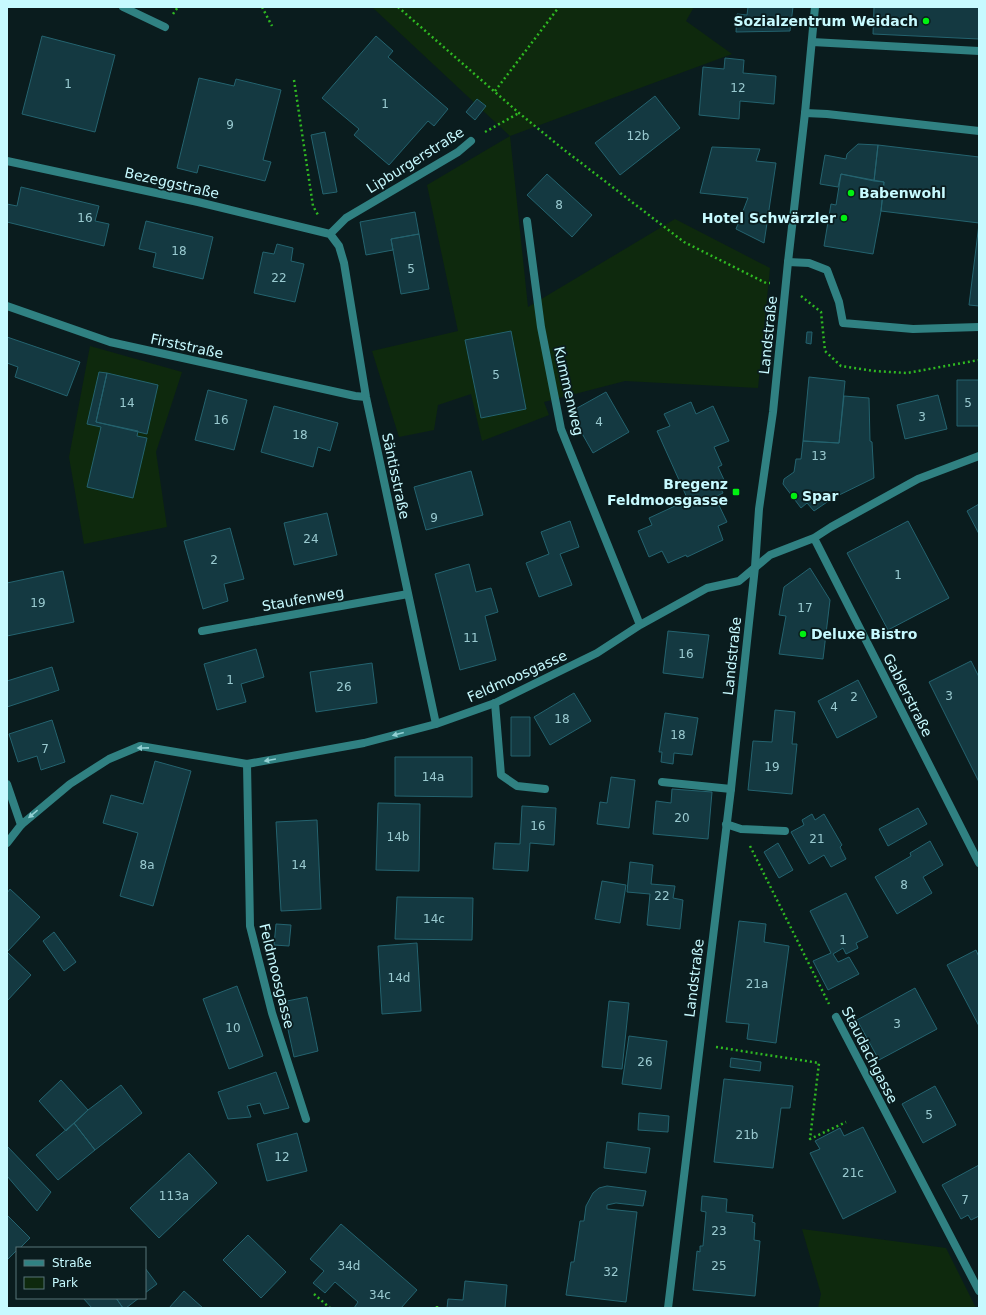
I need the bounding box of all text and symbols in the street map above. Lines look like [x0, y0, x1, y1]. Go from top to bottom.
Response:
place label: Sozialzentrum Weidach [733, 13, 918, 29]
marker: Sozialzentrum Weidach [921, 16, 931, 26]
house number: 1 [64, 77, 72, 91]
house number: 12 [730, 81, 746, 95]
house number: 1 [381, 97, 389, 111]
house number: 9 [226, 118, 234, 132]
street label: Lipburgerstraße [363, 124, 467, 196]
house number: 12b [627, 129, 649, 143]
street label: Bezeggstraße [123, 164, 221, 202]
place label: Babenwohl [859, 185, 946, 201]
marker: Babenwohl [846, 188, 856, 198]
house number: 8 [555, 198, 563, 212]
place label: Hotel Schwärzler [702, 210, 836, 226]
house number: 16 [77, 211, 93, 225]
marker: Hotel Schwärzler [839, 213, 849, 223]
house number: 18 [171, 244, 187, 258]
house number: 5 [407, 262, 415, 276]
house number: 22 [271, 271, 287, 285]
street label: Landstraße [756, 295, 780, 375]
street label: Firststraße [149, 330, 225, 362]
street label: Kummenweg [551, 345, 587, 437]
house number: 5 [492, 368, 500, 382]
house number: 14 [119, 396, 135, 410]
house number: 5 [964, 396, 972, 410]
house number: 3 [918, 410, 926, 424]
house number: 16 [213, 413, 229, 427]
house number: 4 [595, 415, 603, 429]
house number: 18 [292, 428, 308, 442]
street label: Säntisstraße [379, 432, 413, 520]
house number: 13 [811, 449, 827, 463]
place label: Bregenz Feldmoosgasse [607, 476, 728, 508]
marker: Bregenz Feldmoosgasse [731, 487, 741, 497]
place label: Spar [802, 488, 839, 504]
marker: Spar [789, 491, 799, 501]
house number: 9 [430, 511, 438, 525]
house number: 24 [303, 532, 319, 546]
house number: 2 [210, 553, 218, 567]
house number: 1 [894, 568, 902, 582]
street label: Staufenweg [261, 584, 345, 614]
house number: 19 [30, 596, 46, 610]
house number: 17 [797, 601, 813, 615]
street label: Landstraße [720, 616, 744, 696]
place label: Deluxe Bistro [811, 626, 918, 642]
marker: Deluxe Bistro [798, 629, 808, 639]
house number: 11 [463, 631, 479, 645]
street label: Feldmoosgasse [465, 647, 569, 705]
house number: 16 [678, 647, 694, 661]
street label: Gablerstraße [880, 651, 936, 739]
house number: 1 [226, 673, 234, 687]
house number: 26 [336, 680, 352, 694]
house number: 3 [945, 689, 953, 703]
house number: 2 [850, 690, 858, 704]
house number: 4 [830, 700, 838, 714]
house number: 18 [554, 712, 570, 726]
house number: 18 [670, 728, 686, 742]
one-way arrow [392, 731, 404, 737]
house number: 7 [41, 742, 49, 756]
one-way arrow [136, 745, 149, 751]
one-way arrow [264, 757, 277, 763]
house number: 19 [764, 760, 780, 774]
house number: 14a [422, 770, 444, 784]
one-way arrow [28, 810, 39, 819]
house number: 20 [674, 811, 690, 825]
house number: 16 [530, 819, 546, 833]
house number: 14b [387, 830, 409, 844]
house number: 21 [809, 832, 825, 846]
house number: 8a [140, 858, 155, 872]
house number: 14 [291, 858, 307, 872]
house number: 8 [900, 878, 908, 892]
house number: 22 [654, 889, 670, 903]
house number: 14c [423, 912, 445, 926]
street label: Feldmoosgasse [256, 922, 298, 1030]
house number: 1 [839, 933, 847, 947]
street label: Landstraße [681, 938, 707, 1018]
house number: 14d [388, 971, 410, 985]
house number: 21a [746, 977, 768, 991]
street label: Staudachgasse [839, 1004, 901, 1106]
house number: 3 [893, 1017, 901, 1031]
house number: 10 [225, 1021, 241, 1035]
house number: 26 [637, 1055, 653, 1069]
house number: 5 [925, 1108, 933, 1122]
house number: 21b [736, 1128, 758, 1142]
house number: 12 [274, 1150, 290, 1164]
house number: 21c [842, 1166, 864, 1180]
house number: 113a [159, 1189, 189, 1203]
house number: 7 [961, 1193, 969, 1207]
house number: 23 [711, 1224, 727, 1238]
legend [16, 1247, 146, 1299]
text: Straße [52, 1256, 92, 1270]
house number: 34d [338, 1259, 360, 1273]
house number: 25 [711, 1259, 727, 1273]
house number: 32 [603, 1265, 619, 1279]
text: Park [52, 1276, 78, 1290]
house number: 34c [369, 1288, 391, 1302]

